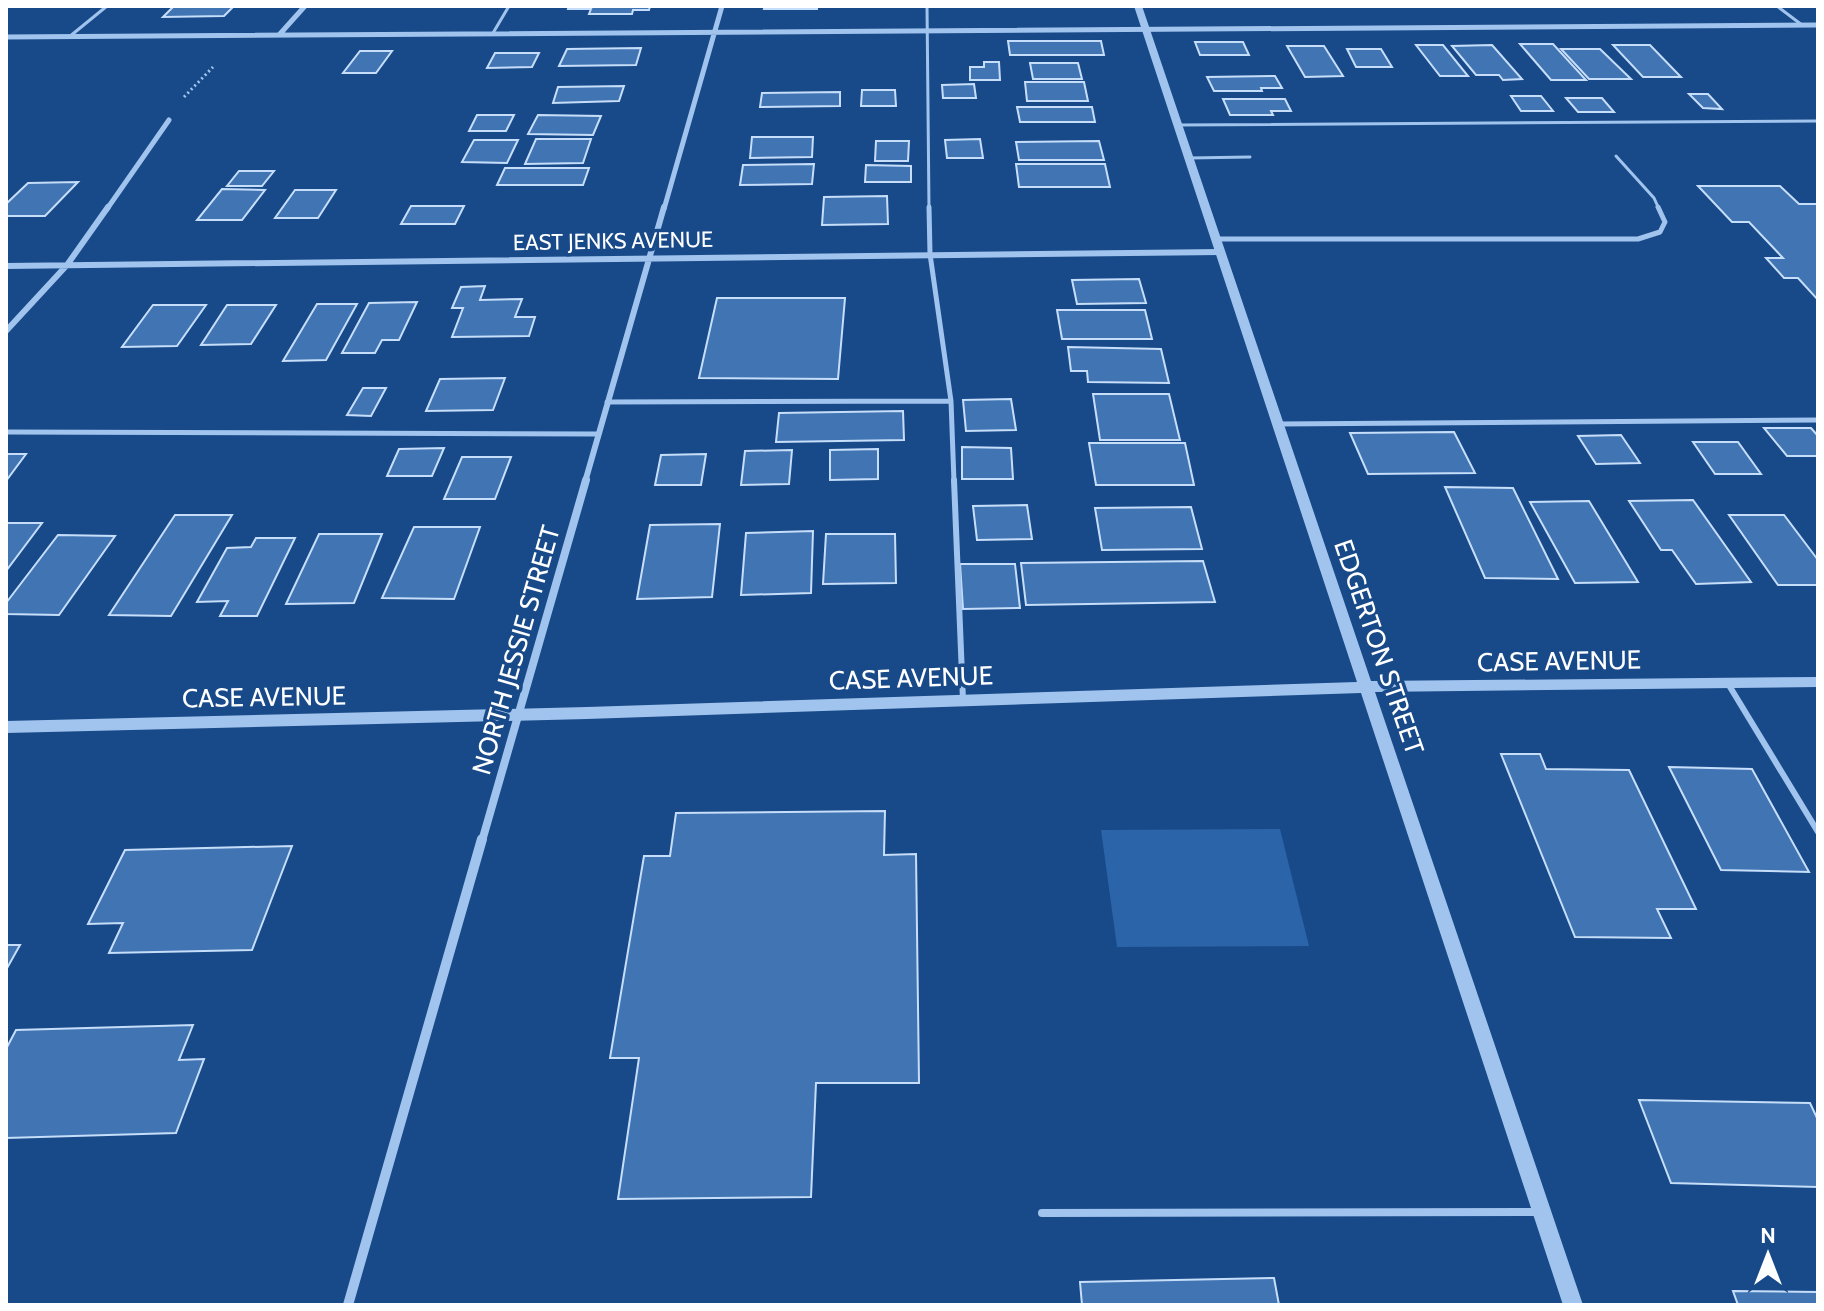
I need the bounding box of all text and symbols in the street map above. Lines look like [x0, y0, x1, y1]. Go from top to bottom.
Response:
street label: EAST JENKS AVENUE [513, 226, 713, 256]
street label: NORTH JESSIE STREET [465, 522, 567, 778]
street label: EDGERTON STREET [1327, 535, 1431, 759]
street label: CASE AVENUE [1477, 644, 1641, 678]
street label: CASE AVENUE [828, 659, 994, 697]
street label: CASE AVENUE [182, 680, 346, 714]
north arrow [1728, 1215, 1808, 1295]
text: N [1760, 1222, 1776, 1249]

